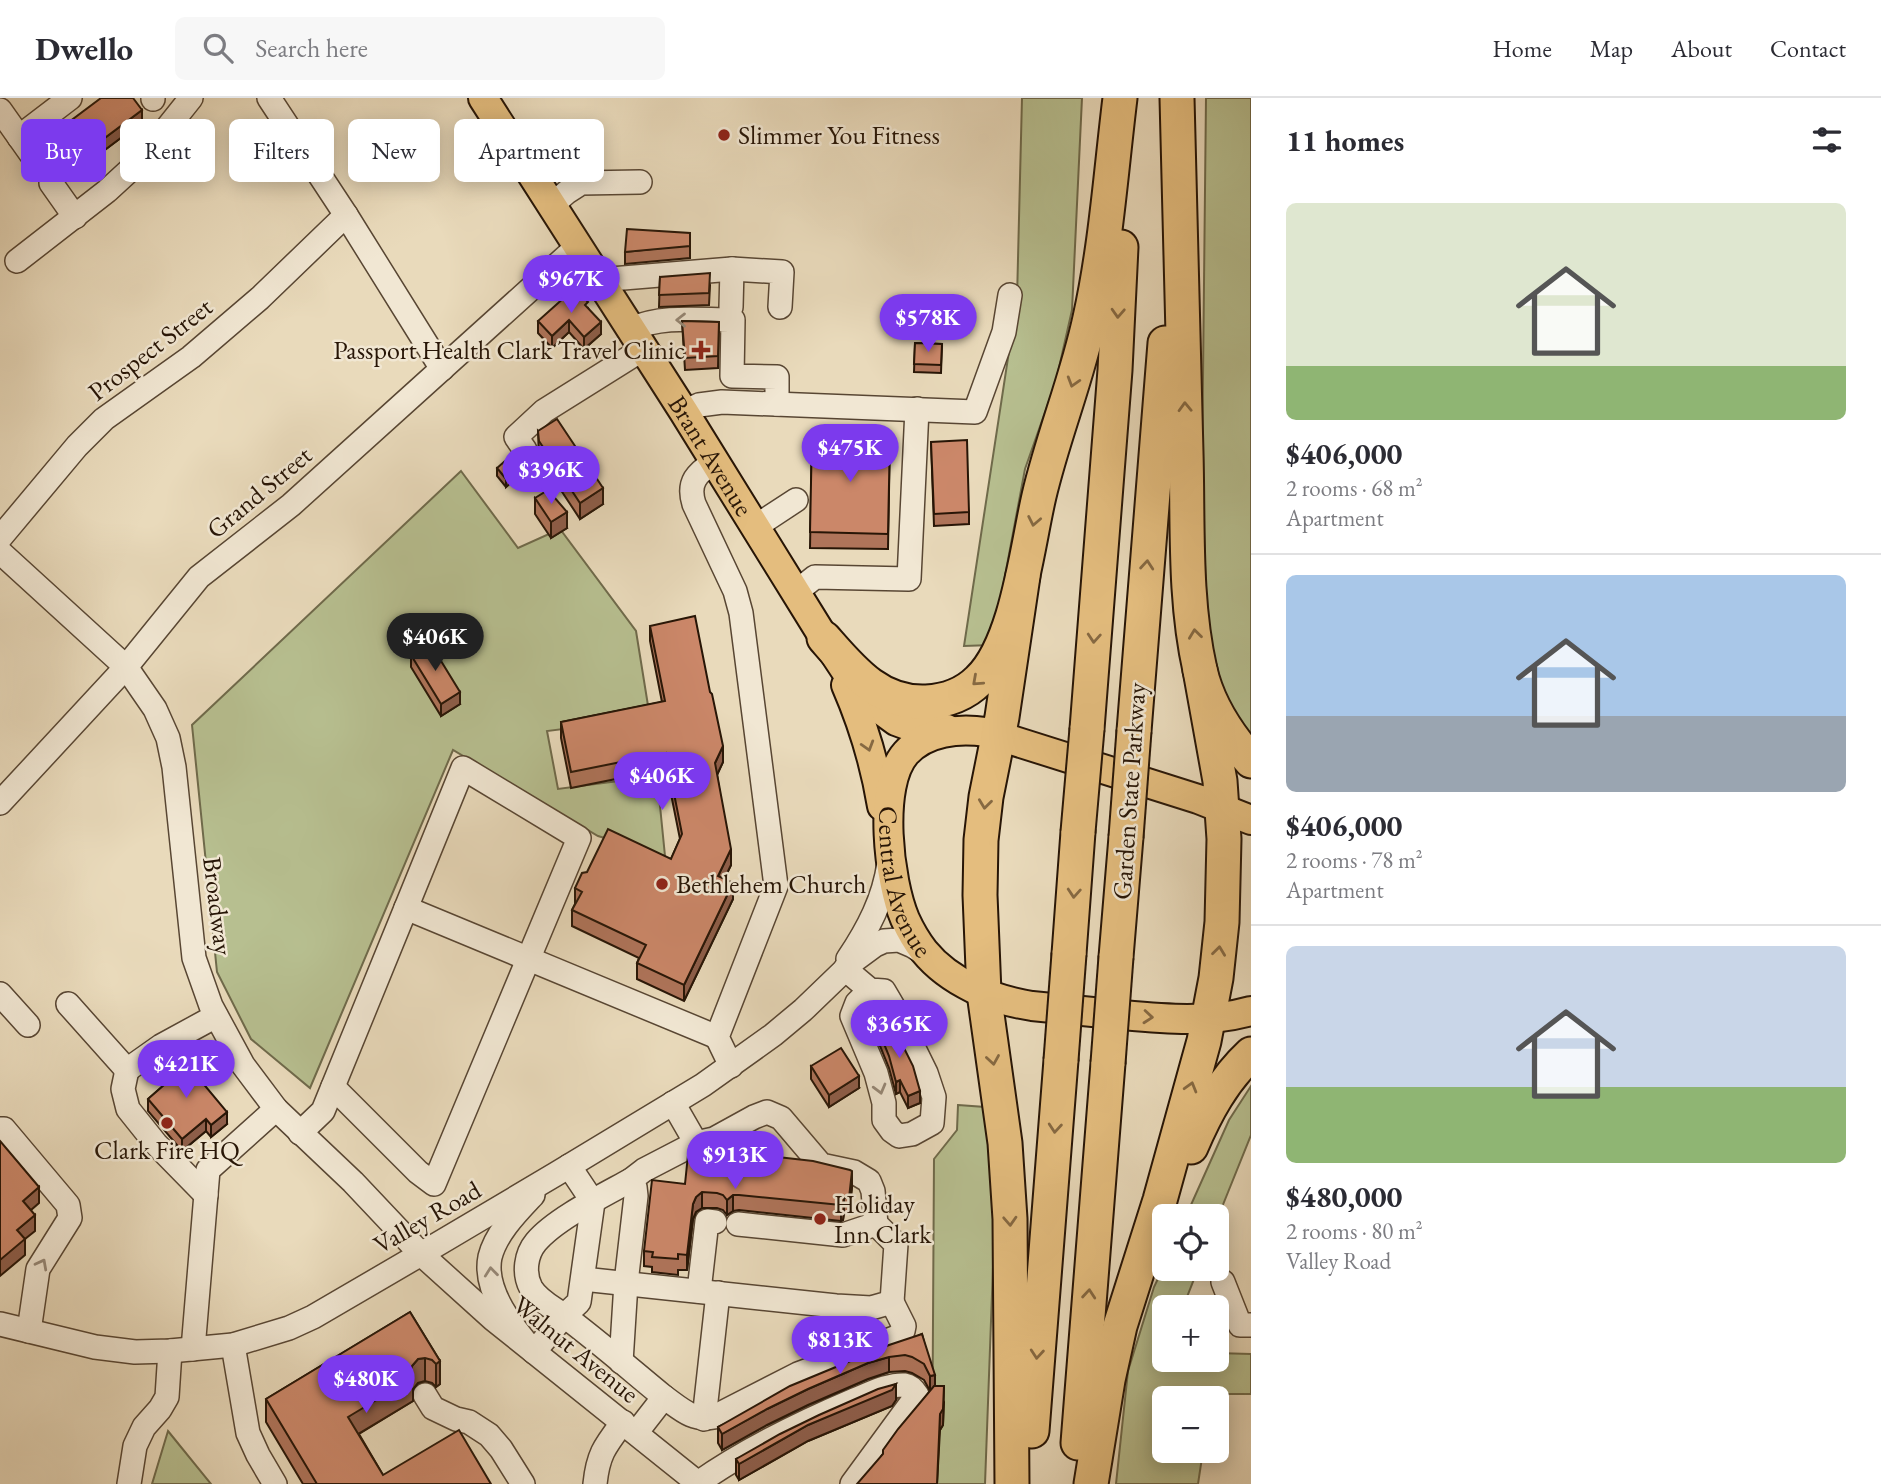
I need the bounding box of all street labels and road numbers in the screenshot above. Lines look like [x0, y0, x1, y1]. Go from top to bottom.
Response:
street label: Prospect Street [81, 290, 219, 408]
street label: Brant Avenue [661, 389, 761, 522]
street label: Grand Street [199, 438, 319, 546]
street label: Garden State Parkway [1104, 681, 1154, 901]
street label: Central Avenue [871, 806, 940, 964]
street label: Broadway [195, 855, 241, 958]
street label: Valley Road [367, 1172, 488, 1261]
street label: Walnut Avenue [506, 1288, 646, 1410]

